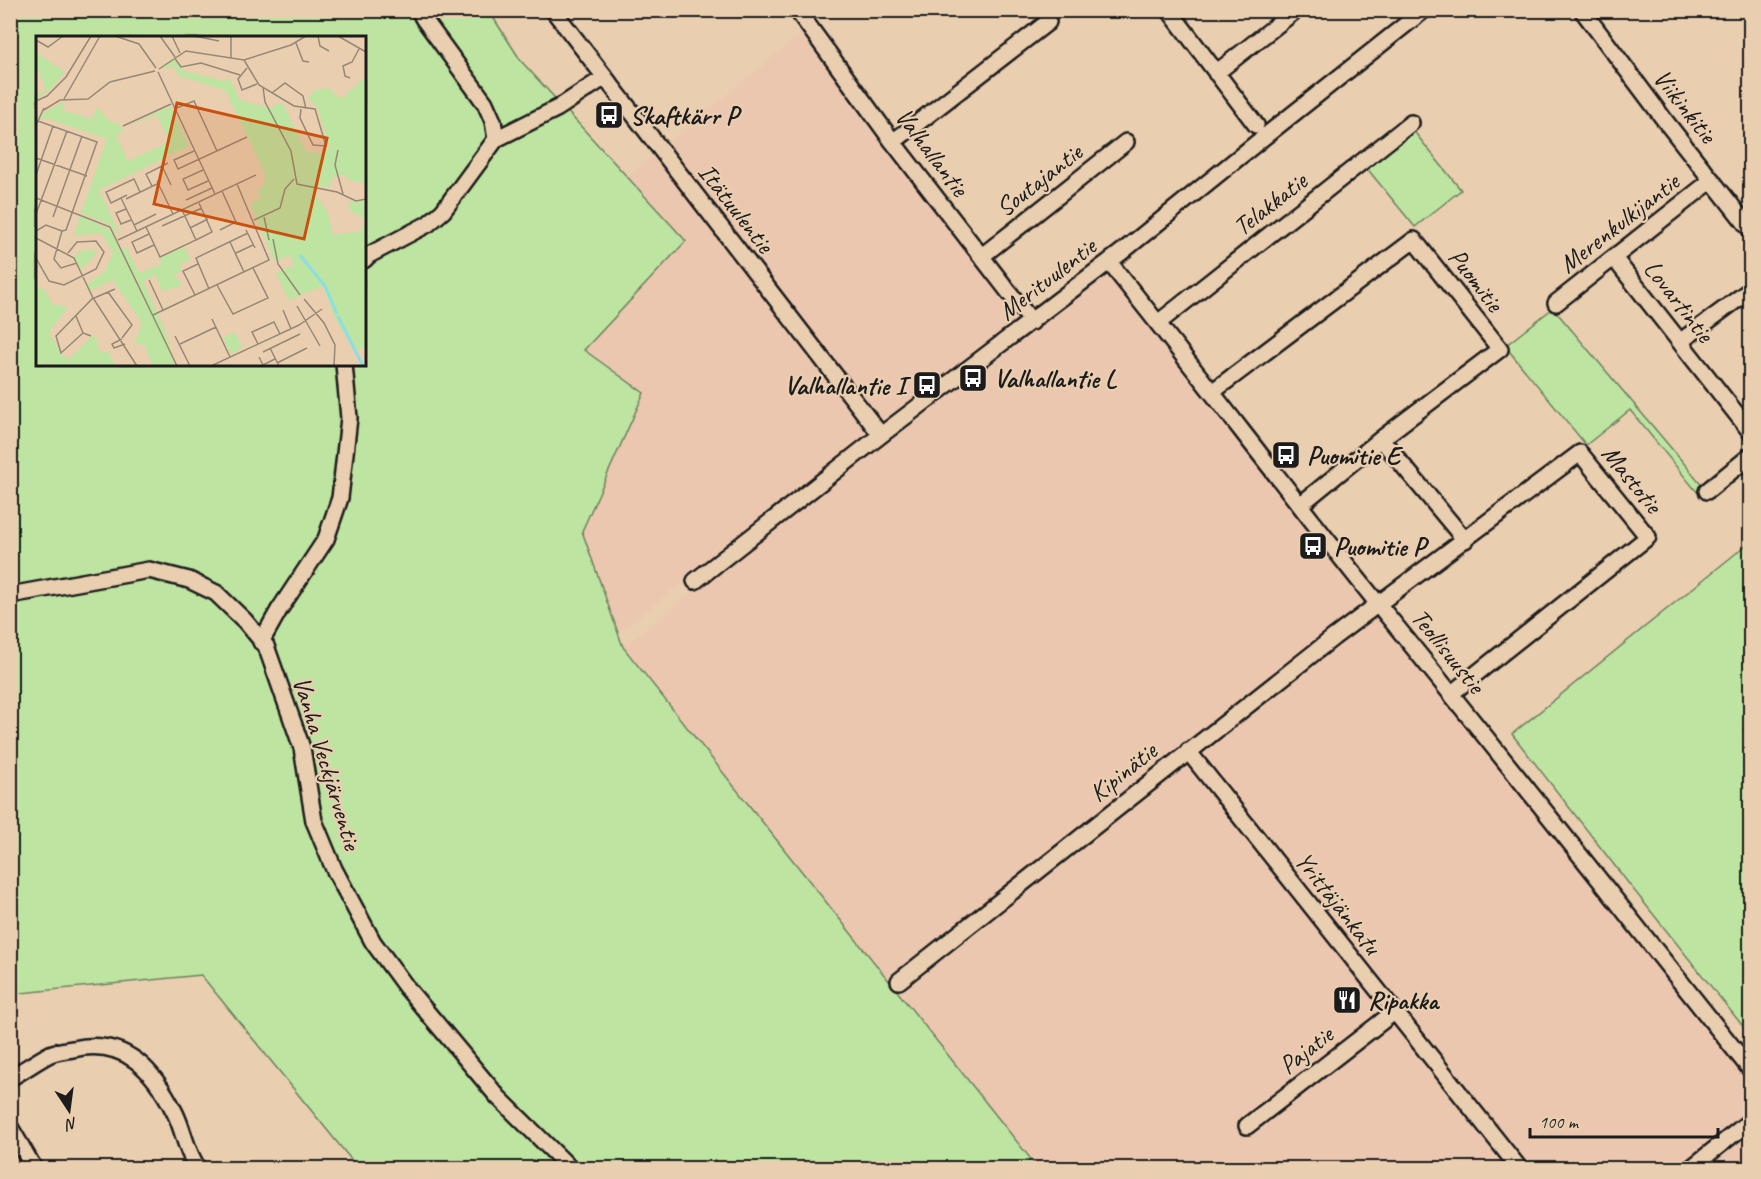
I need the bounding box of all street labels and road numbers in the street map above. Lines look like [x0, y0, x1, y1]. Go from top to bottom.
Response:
street label: Viikinkitie [1646, 62, 1725, 151]
street label: Valhallantie [888, 101, 977, 204]
street label: Soutajantie [989, 135, 1090, 224]
street label: Itätuulentie [691, 156, 782, 261]
street label: Telakkatie [1226, 164, 1315, 243]
street label: Merenkulkijantie [1552, 164, 1688, 280]
street label: Merituulentie [991, 229, 1105, 328]
street label: Puomitie [1441, 242, 1512, 320]
street label: Lovartintie [1636, 253, 1722, 350]
street label: Mastotie [1594, 438, 1671, 522]
street label: Teollisuustie [1404, 602, 1494, 702]
street label: Vanha Veckjärventie [285, 672, 369, 855]
street label: Kipinätie [1082, 734, 1165, 809]
street label: Yrittäjänkatu [1287, 845, 1390, 963]
street label: Pajatie [1272, 1017, 1342, 1081]

